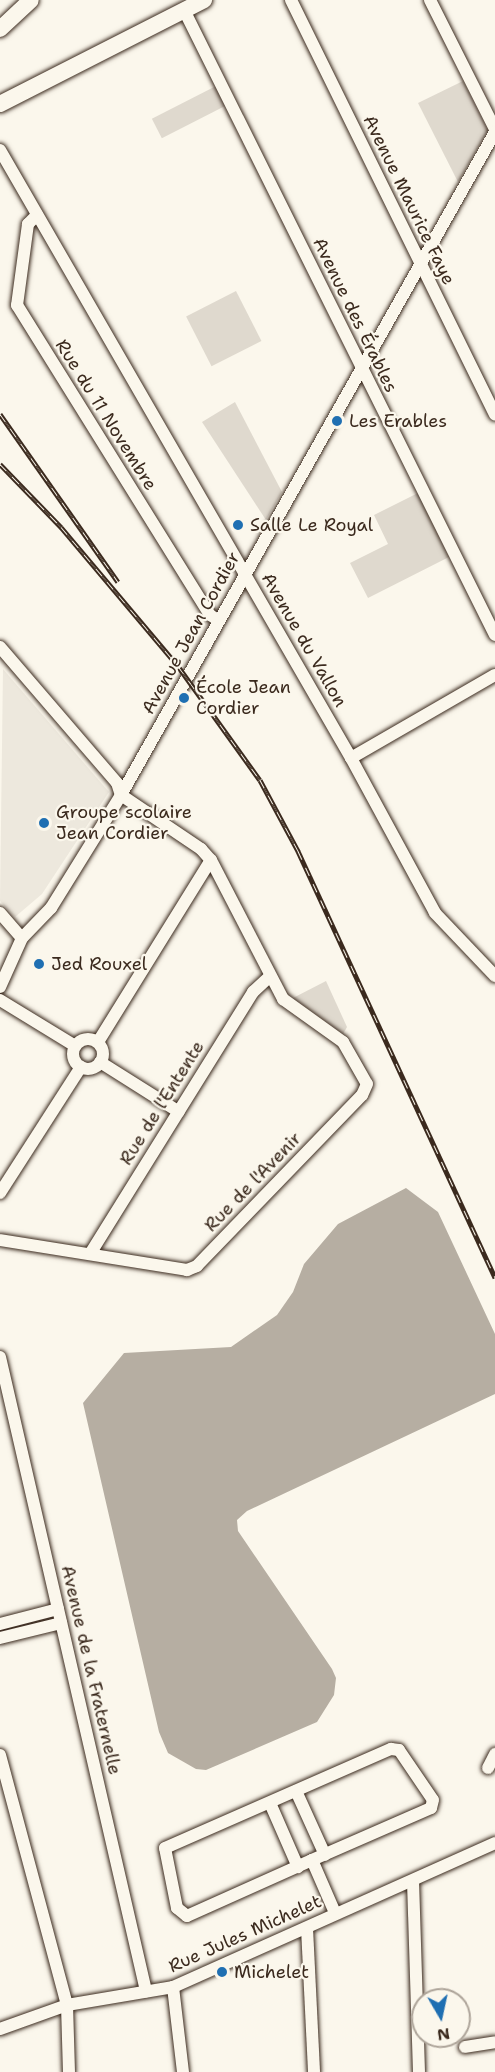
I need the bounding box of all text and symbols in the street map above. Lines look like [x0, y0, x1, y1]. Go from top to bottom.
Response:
street label: Avenue Maurice Faye [358, 112, 460, 288]
street label: Avenue des Érables [308, 234, 402, 396]
street label: Rue du 11 Novembre [51, 336, 161, 494]
place label: Les Erables [349, 410, 447, 432]
marker: Les Erables [330, 414, 344, 428]
place label: Salle Le Royal [250, 514, 373, 536]
marker: Salle Le Royal [231, 518, 245, 532]
street label: Avenue Jean Cordier [137, 548, 245, 718]
street label: Avenue du Vallon [257, 569, 351, 711]
place label: École Jean Cordier [196, 677, 291, 720]
marker: École Jean Cordier [177, 691, 191, 705]
place label: Groupe scolaire Jean Cordier [56, 802, 192, 844]
marker: Groupe scolaire Jean Cordier [37, 816, 51, 830]
place label: Jed Rouxel [51, 953, 147, 975]
marker: Jed Rouxel [32, 957, 46, 971]
street label: Rue de l'Entente [115, 1037, 209, 1169]
street label: Rue de l'Avenir [200, 1128, 306, 1236]
street label: Avenue de la Fraternelle [56, 1563, 126, 1777]
street label: Rue Jules Michelet [165, 1891, 325, 1977]
place label: Michelet [234, 1961, 309, 1983]
marker: Michelet [215, 1965, 229, 1979]
north arrow [411, 1988, 471, 2048]
text: N [436, 2023, 451, 2046]

